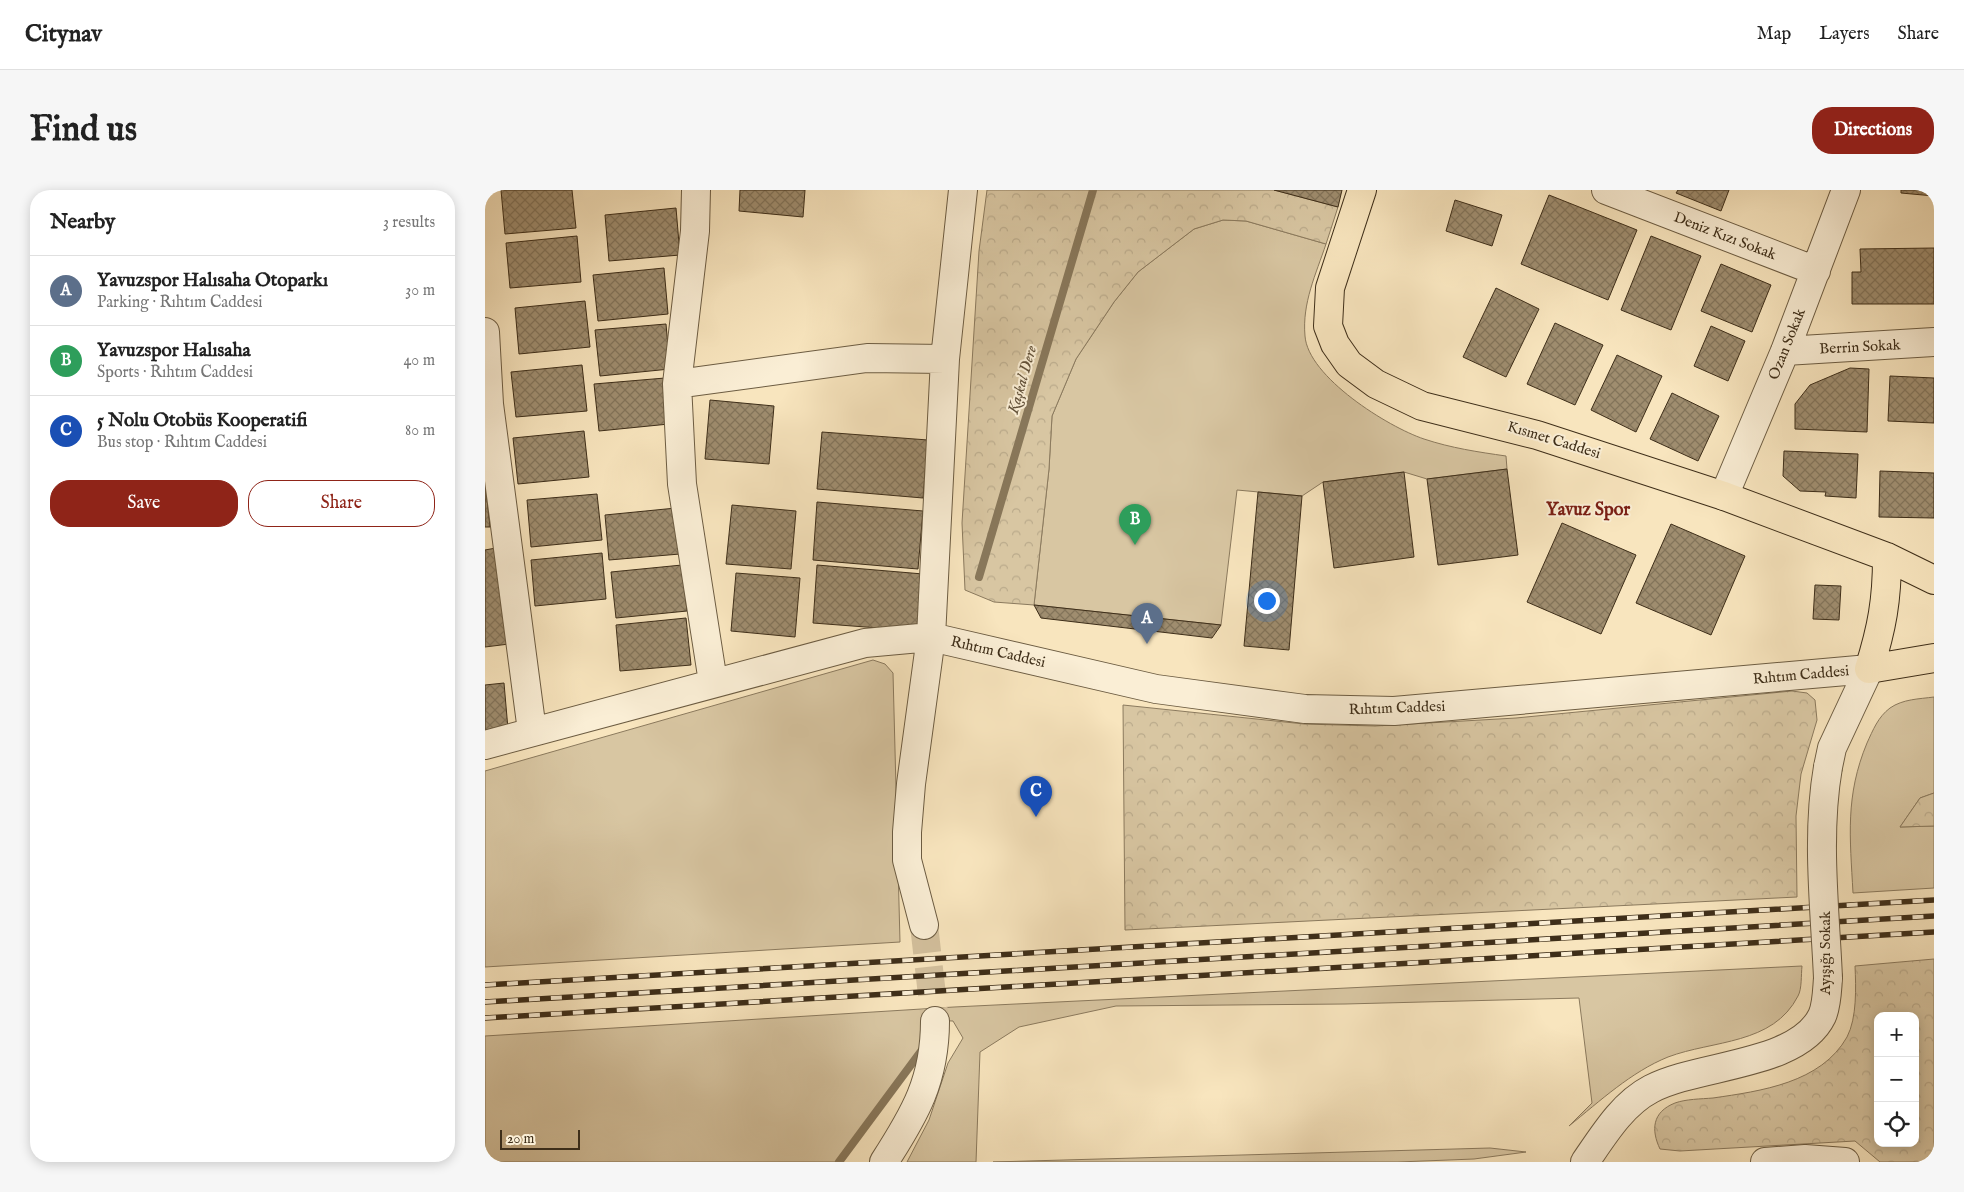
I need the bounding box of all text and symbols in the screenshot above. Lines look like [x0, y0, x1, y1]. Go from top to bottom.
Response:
text: Citynav [25, 19, 102, 50]
text: Map [1757, 23, 1791, 46]
text: Layers [1819, 23, 1870, 46]
text: Share [1898, 23, 1939, 46]
button: Directions [1812, 107, 1934, 154]
text: Find us [30, 108, 137, 153]
street label: Deniz Kızı Sokak [1671, 208, 1780, 265]
text: Nearby [50, 209, 115, 236]
text: 3 results [383, 213, 435, 233]
text: Yavuzspor Halısaha Otoparkı [97, 269, 328, 293]
text: A [61, 281, 71, 301]
text: 30 m [405, 281, 435, 301]
text: Parking · Rıhtım Caddesi [97, 293, 263, 313]
street label: Ozan Sokak [1764, 305, 1810, 383]
street label: Berrin Sokak [1819, 335, 1902, 359]
text: Yavuzspor Halısaha [97, 339, 251, 363]
water label: Kaşkal Dere [1003, 343, 1042, 417]
text: B [61, 351, 71, 371]
text: 40 m [403, 351, 435, 371]
text: Sports · Rıhtım Caddesi [97, 363, 253, 383]
text: 5 Nolu Otobüs Kooperatifi [97, 409, 307, 433]
street label: Kısmet Caddesi [1505, 417, 1603, 463]
text: C [60, 421, 72, 441]
text: 80 m [405, 421, 435, 441]
text: Bus stop · Rıhtım Caddesi [97, 433, 267, 453]
button: Save [50, 480, 238, 527]
button: Share [248, 480, 435, 527]
district label: Yavuz Spor [1546, 499, 1630, 522]
pin: B [1119, 504, 1151, 545]
your location [1254, 588, 1280, 614]
pin: A [1131, 603, 1163, 644]
street label: Rıhtım Caddesi [949, 632, 1047, 672]
street label: Rıhtım Caddesi [1752, 661, 1850, 689]
street label: Rıhtım Caddesi [1348, 697, 1446, 719]
pin: C [1020, 776, 1052, 817]
street label: Ayışığı Sokak [1816, 910, 1835, 996]
map controls [1874, 1012, 1919, 1147]
button: + [1874, 1012, 1919, 1057]
button: − [1874, 1057, 1919, 1102]
button: locate [1874, 1102, 1919, 1147]
scale bar [500, 1127, 580, 1150]
text: 20 m [507, 1130, 534, 1148]

